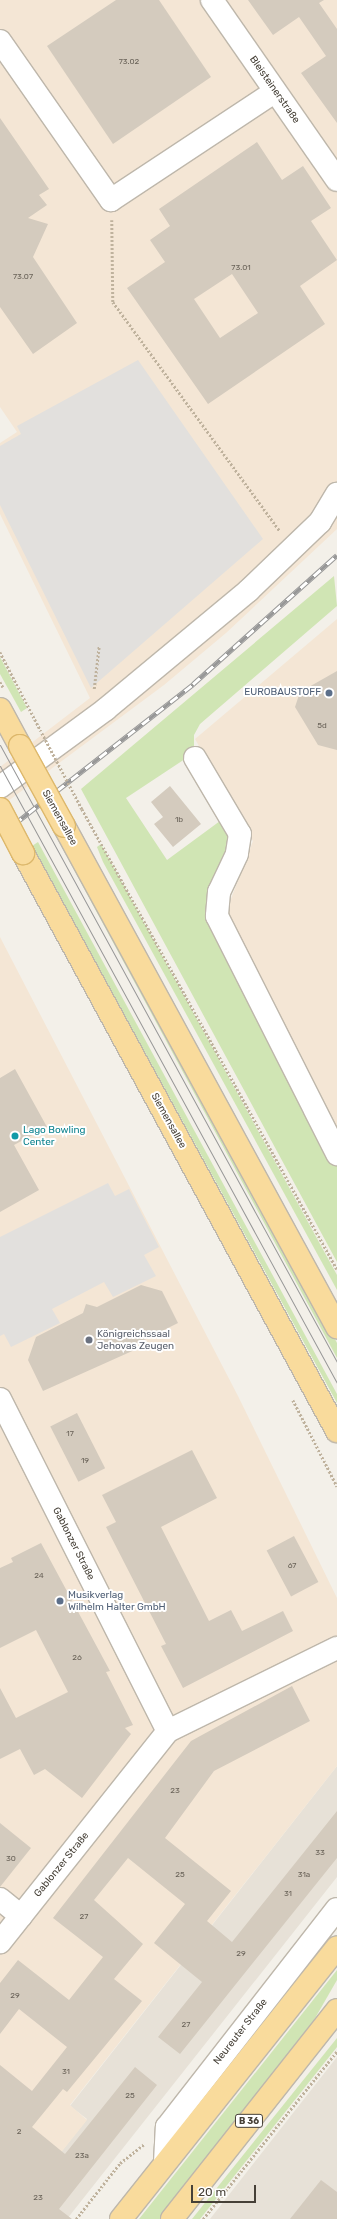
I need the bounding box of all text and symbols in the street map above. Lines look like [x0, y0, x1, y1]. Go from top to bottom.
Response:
street label: Bleisteinerstraße [246, 54, 302, 126]
house number: 73.02 [119, 57, 139, 67]
house number: 73.01 [231, 263, 251, 273]
house number: 73.07 [13, 272, 33, 282]
place label: EUROBAUSTOFF [244, 687, 321, 699]
marker: EUROBAUSTOFF [324, 688, 334, 698]
house number: 5d [317, 721, 327, 731]
street label: Siemensallee [39, 788, 79, 848]
house number: 1b [175, 815, 183, 825]
street label: Siemensallee [148, 1091, 188, 1151]
place label: Lago Bowling Center [23, 1124, 85, 1148]
marker: Lago Bowling Center [10, 1131, 20, 1141]
place label: Königreichssaal Jehovas Zeugen [97, 1328, 174, 1352]
marker: Königreichssaal Jehovas Zeugen [84, 1335, 94, 1345]
house number: 17 [66, 1429, 74, 1439]
house number: 19 [81, 1456, 89, 1466]
street label: Gablonzer Straße [49, 1506, 97, 1582]
house number: 67 [288, 1561, 296, 1571]
house number: 24 [34, 1571, 44, 1581]
place label: Musikverlag Wilhelm Halter GmbH [68, 1589, 166, 1612]
marker: Musikverlag Wilhelm Halter GmbH [55, 1596, 65, 1606]
house number: 26 [72, 1653, 82, 1663]
house number: 23 [170, 1786, 180, 1796]
street label: Gablonzer Straße [32, 1830, 92, 1900]
house number: 33 [315, 1848, 325, 1858]
house number: 30 [6, 1854, 16, 1864]
house number: 25 [175, 1870, 185, 1880]
house number: 31a [298, 1870, 310, 1880]
house number: 31 [284, 1889, 292, 1899]
house number: 27 [80, 1912, 88, 1922]
house number: 29 [236, 1949, 246, 1959]
house number: 29 [10, 1991, 20, 2001]
street label: Neureuter Straße [211, 1997, 271, 2067]
house number: 27 [182, 2020, 190, 2030]
house number: 31 [62, 2067, 70, 2077]
house number: 25 [125, 2091, 135, 2101]
road number: B 36 [234, 2114, 264, 2128]
house number: 2 [17, 2127, 21, 2137]
house number: 23a [75, 2151, 89, 2161]
scale bar [193, 2177, 258, 2203]
text: 20 m [198, 2185, 226, 2199]
house number: 23 [33, 2193, 43, 2203]

